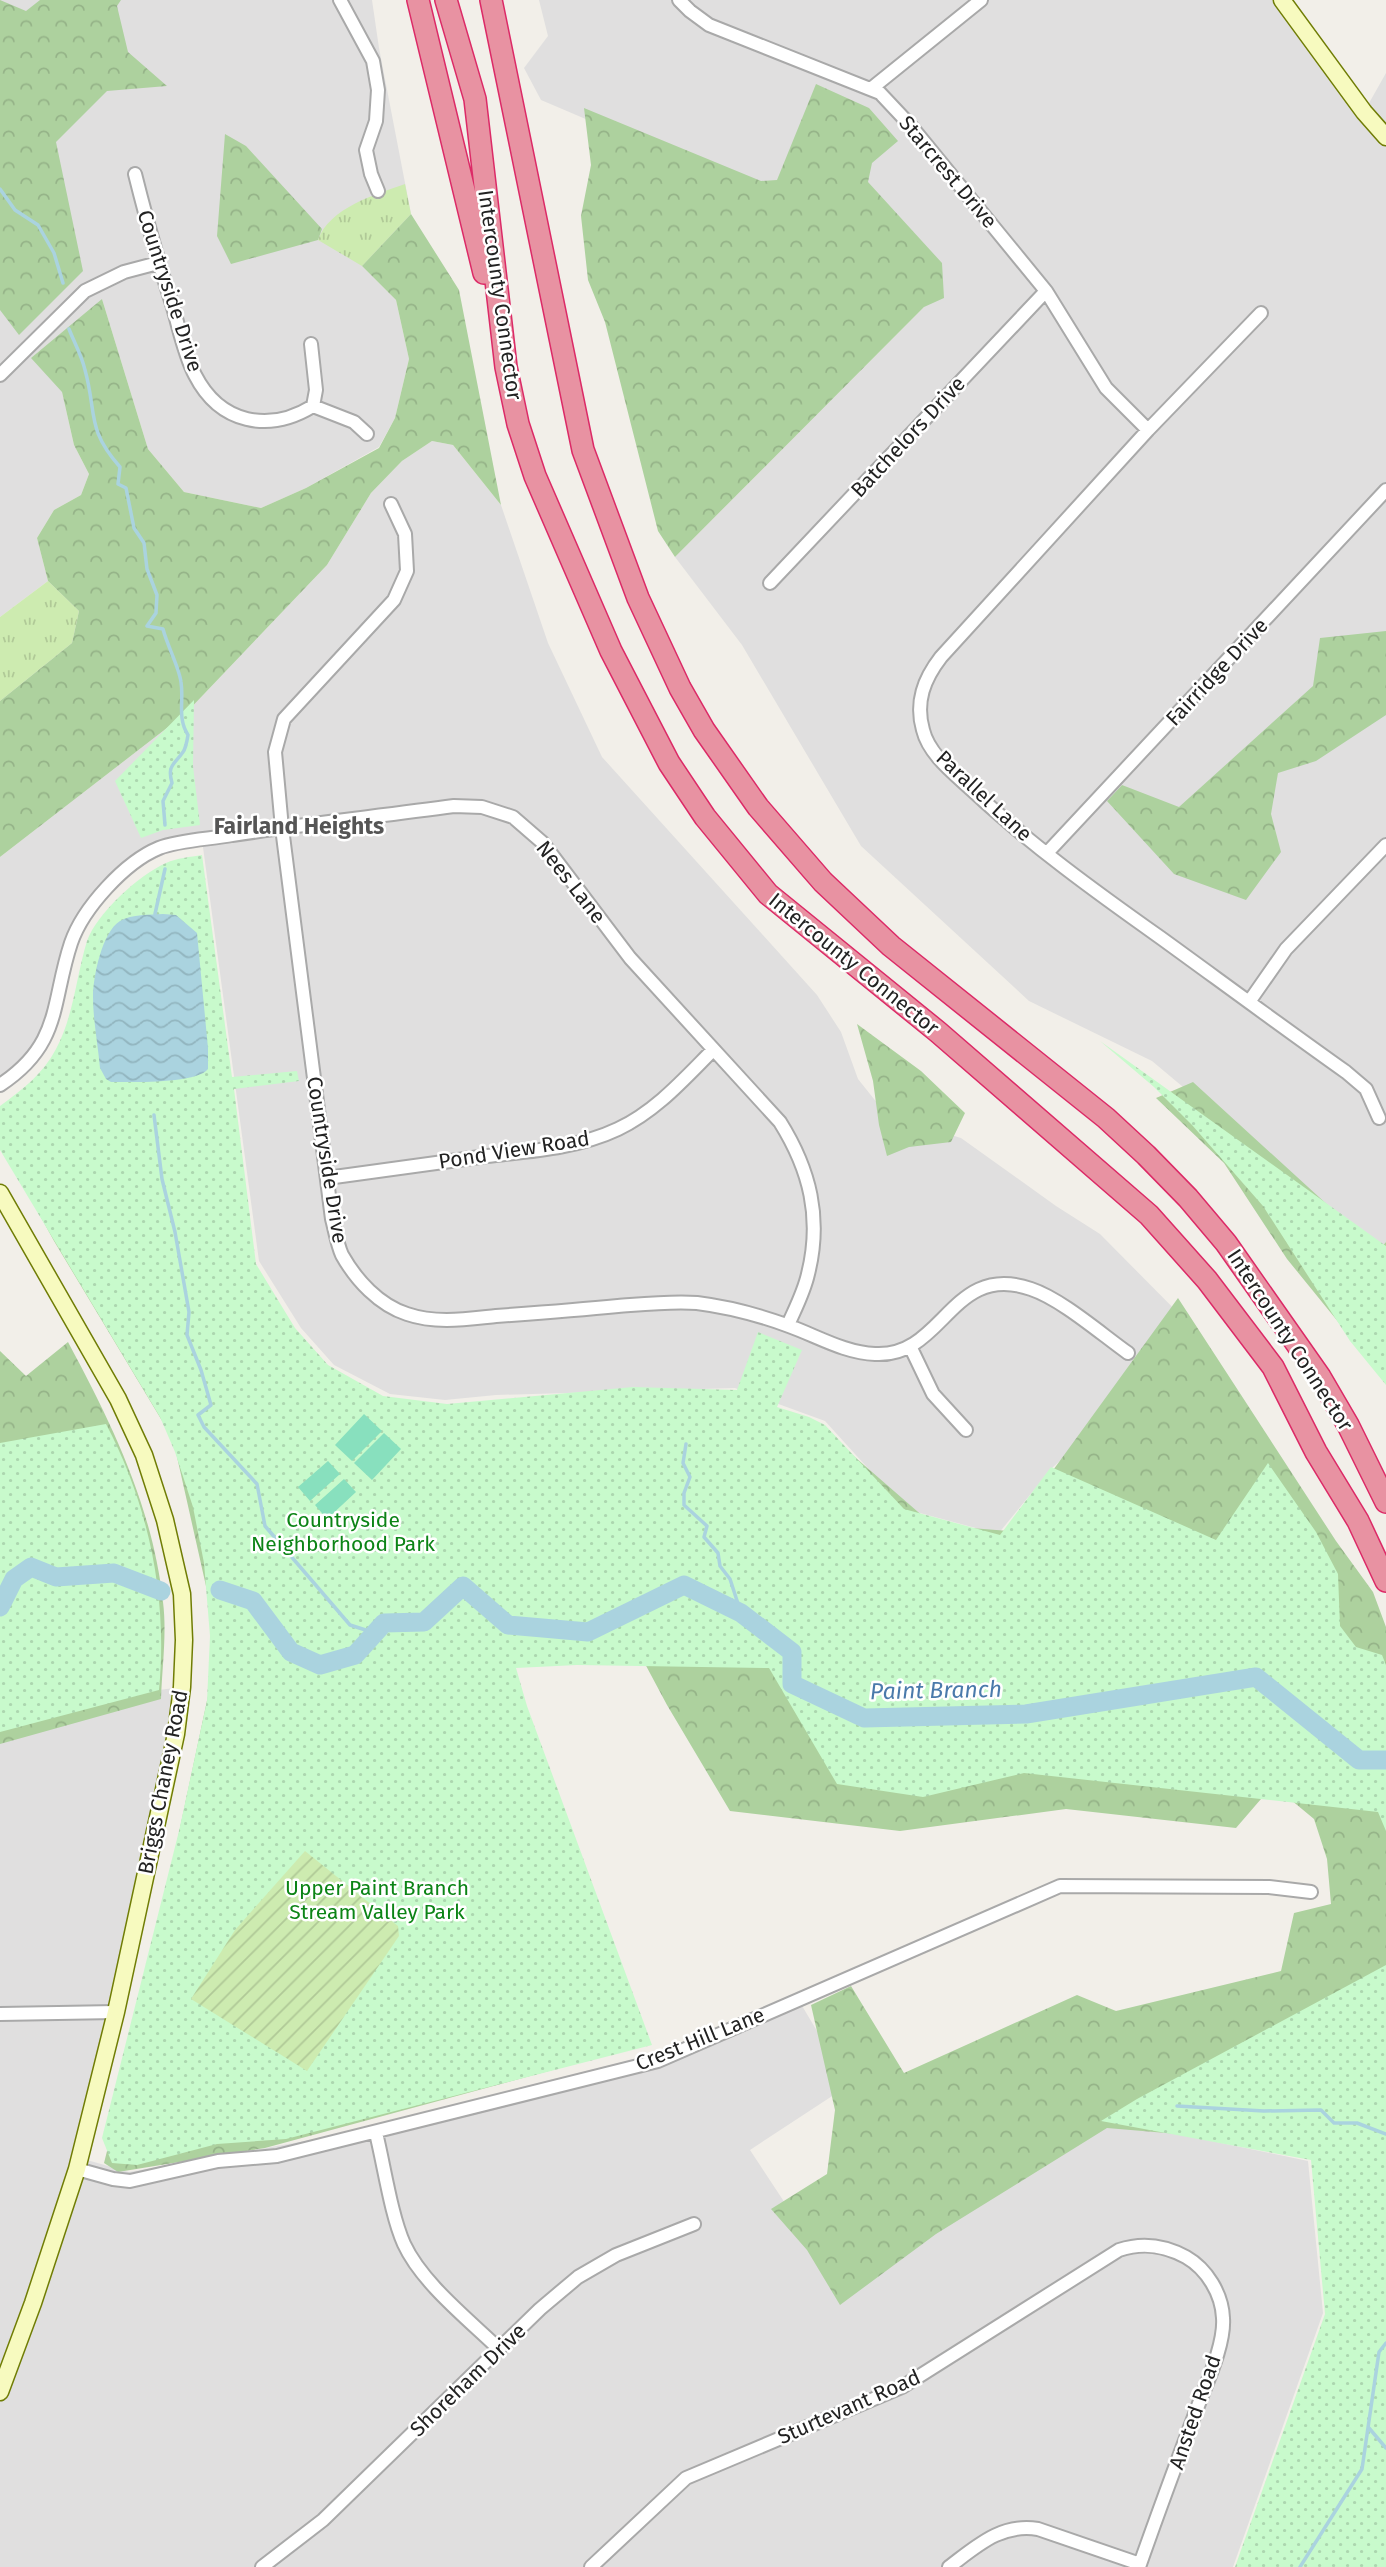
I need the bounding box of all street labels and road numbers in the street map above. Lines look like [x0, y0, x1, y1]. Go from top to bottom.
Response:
street label: Starcrest Drive [893, 110, 1003, 234]
street label: Intercounty Connector [472, 188, 528, 402]
street label: Countryside Drive [132, 207, 208, 375]
street label: Batchelors Drive [845, 371, 971, 503]
street label: Fairridge Drive [1160, 613, 1274, 731]
street label: Parallel Lane [931, 745, 1037, 847]
street label: Nees Lane [531, 835, 611, 929]
street label: Intercounty Connector [764, 887, 944, 1041]
street label: Countryside Drive [301, 1075, 353, 1245]
street label: Pond View Road [437, 1125, 591, 1175]
street label: Intercounty Connector [1221, 1244, 1359, 1436]
street label: Briggs Chaney Road [132, 1688, 194, 1876]
street label: Crest Hill Lane [632, 2001, 768, 2077]
street label: Shoreham Drive [404, 2318, 532, 2442]
street label: Ansted Road [1163, 2351, 1227, 2473]
street label: Sturtevant Road [774, 2364, 924, 2450]

